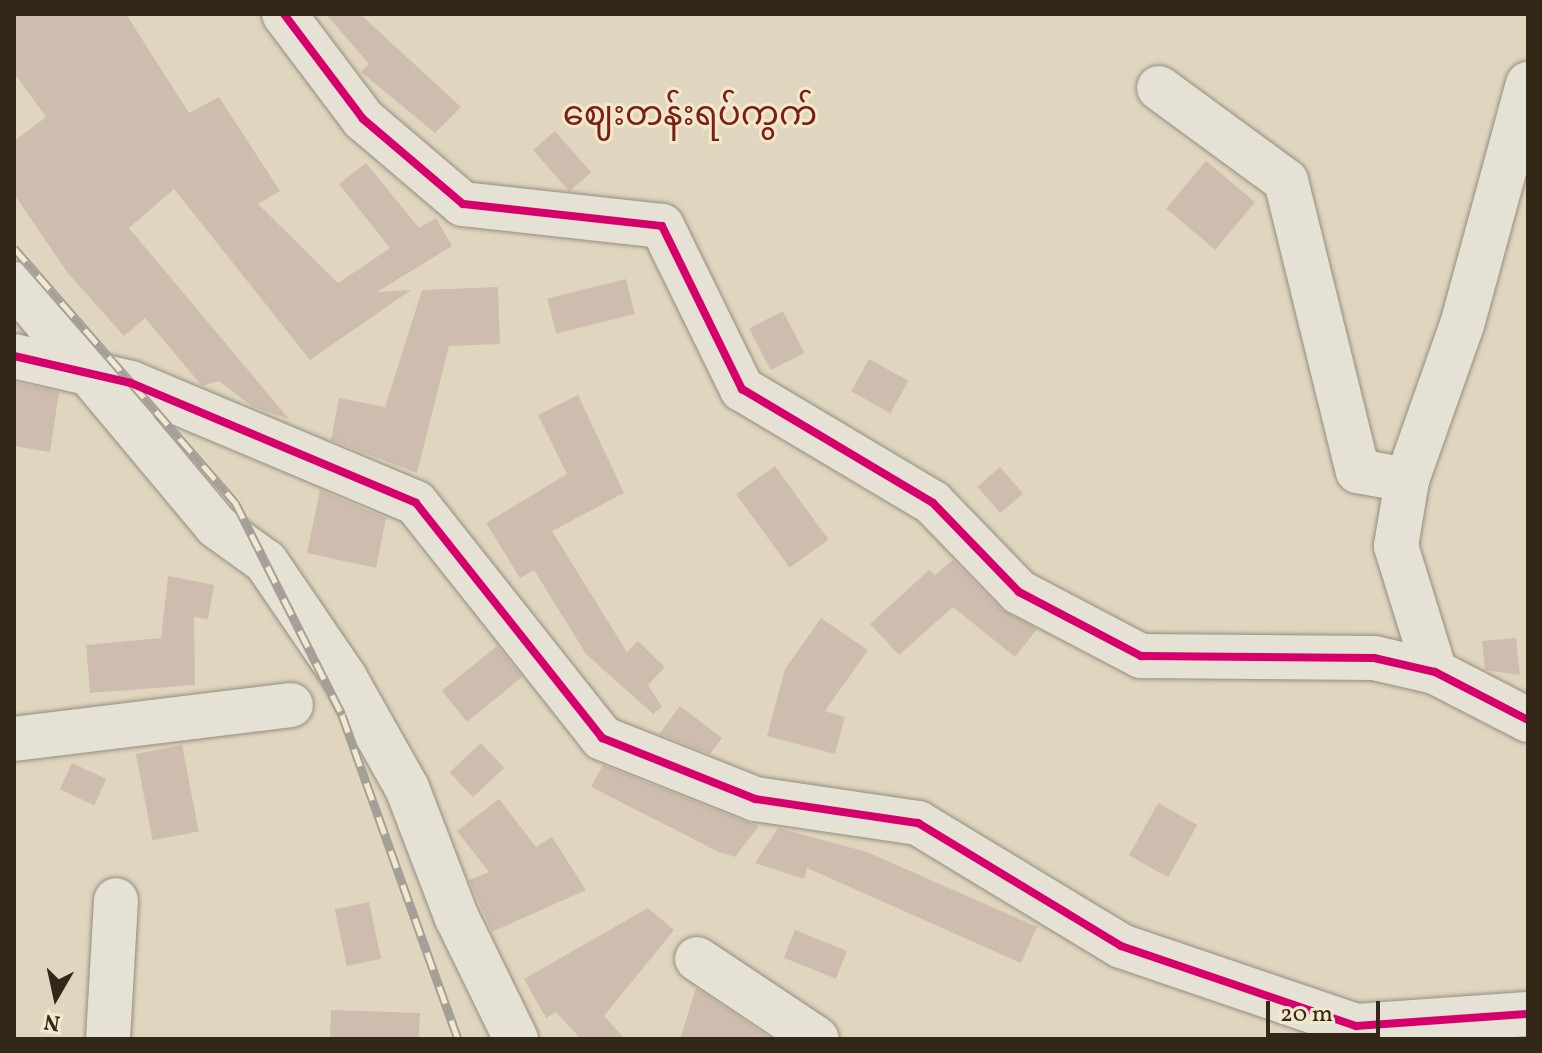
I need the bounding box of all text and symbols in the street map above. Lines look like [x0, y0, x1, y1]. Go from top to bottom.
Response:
district label: ဈေးတန်းရပ်ကွက် [563, 97, 817, 137]
north arrow [16, 957, 96, 1037]
scale bar [1270, 985, 1384, 1035]
text: 20 m [1280, 998, 1333, 1032]
text: N [42, 1005, 62, 1038]

